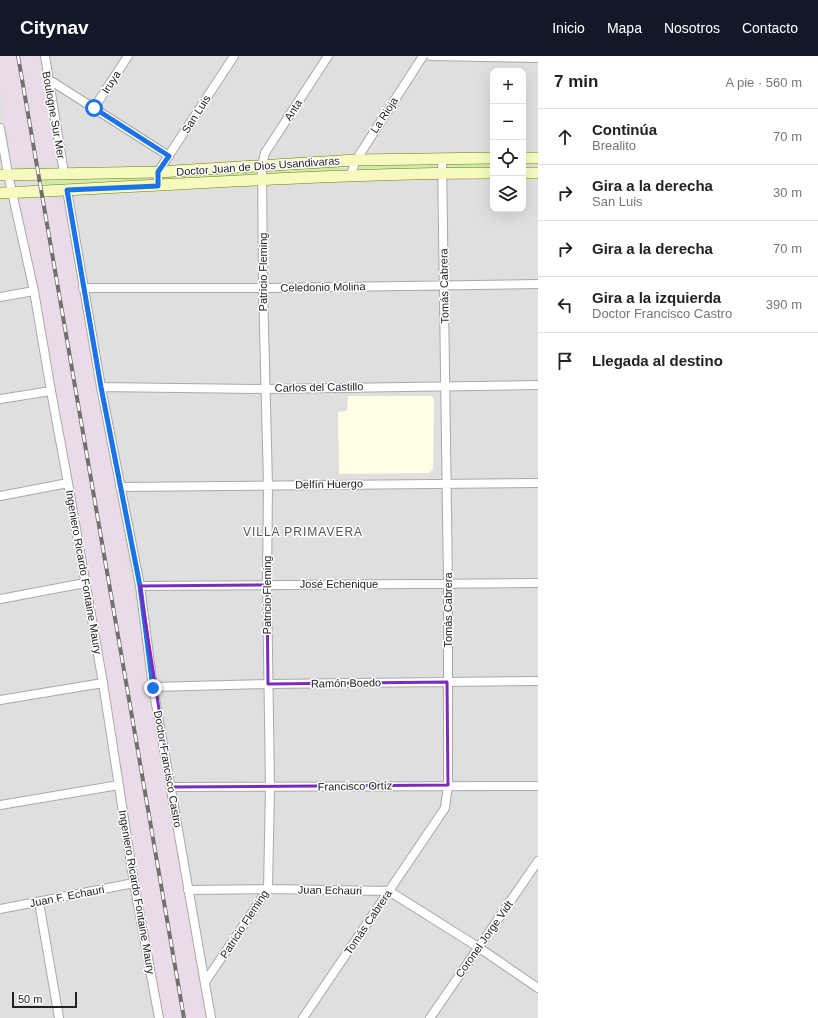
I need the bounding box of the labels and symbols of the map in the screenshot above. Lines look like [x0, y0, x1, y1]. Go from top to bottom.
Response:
street label: Iruya [99, 68, 123, 96]
street label: Boulogne Sur Mer [40, 70, 68, 160]
street label: San Luis [179, 92, 213, 135]
street label: La Rioja [368, 94, 401, 135]
street label: Anta [282, 97, 305, 123]
route start [85, 99, 103, 117]
street label: Doctor Juan de Dios Usandivaras [176, 154, 341, 178]
street label: Patricio Fleming [257, 233, 269, 311]
street label: Tomás Cabrera [437, 247, 451, 324]
street label: Celedonio Molina [280, 280, 366, 294]
street label: Carlos del Castillo [275, 380, 363, 394]
street label: Delfín Huergo [295, 477, 363, 491]
street label: Ingeniero Ricardo Fontaine Maury [64, 489, 104, 655]
district label: VILLA PRIMAVERA [243, 525, 363, 539]
street label: Patricio Fleming [261, 556, 273, 634]
street label: Tomás Cabrera [442, 572, 454, 648]
street label: José Echenique [300, 578, 378, 590]
street label: Ramón Boedo [311, 676, 381, 690]
route end [144, 679, 162, 697]
street label: Doctor Francisco Castro [152, 710, 184, 828]
street label: Francisco Ortíz [318, 779, 392, 793]
street label: Ingeniero Ricardo Fontaine Maury [117, 809, 157, 975]
street label: Juan F. Echauri [29, 883, 105, 909]
street label: Juan Echauri [298, 883, 362, 897]
street label: Tomás Cabrera [342, 887, 394, 957]
street label: Patricio Fleming [217, 888, 271, 960]
street label: Coronel Jorge Vidt [453, 898, 515, 980]
scale bar [12, 990, 77, 1009]

